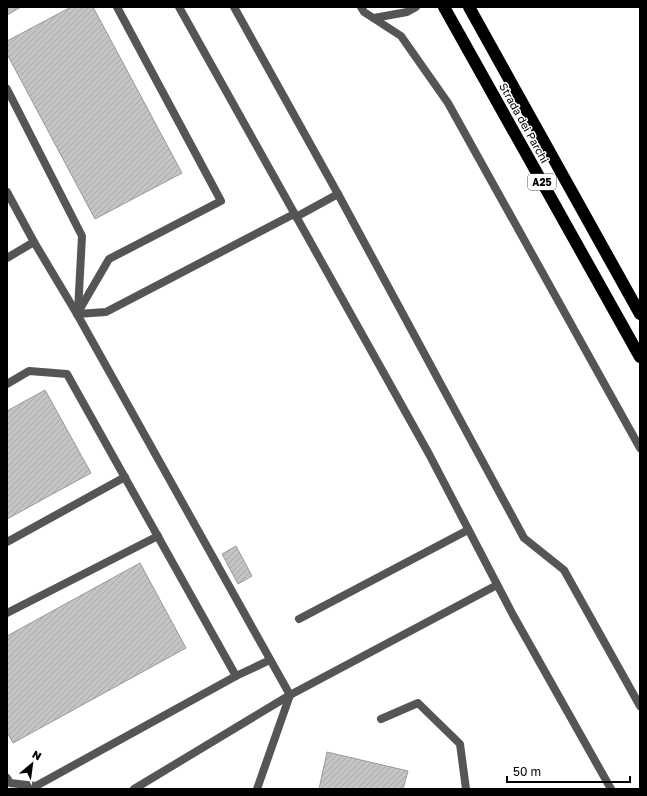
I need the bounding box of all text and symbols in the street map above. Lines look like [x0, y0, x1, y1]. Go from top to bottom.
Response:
street label: Strada dei Parchi [497, 81, 552, 165]
road number: A25 [528, 174, 556, 190]
north arrow [12, 744, 52, 784]
text: N [30, 747, 44, 763]
scale bar [507, 758, 630, 784]
text: 50 m [513, 764, 541, 779]

